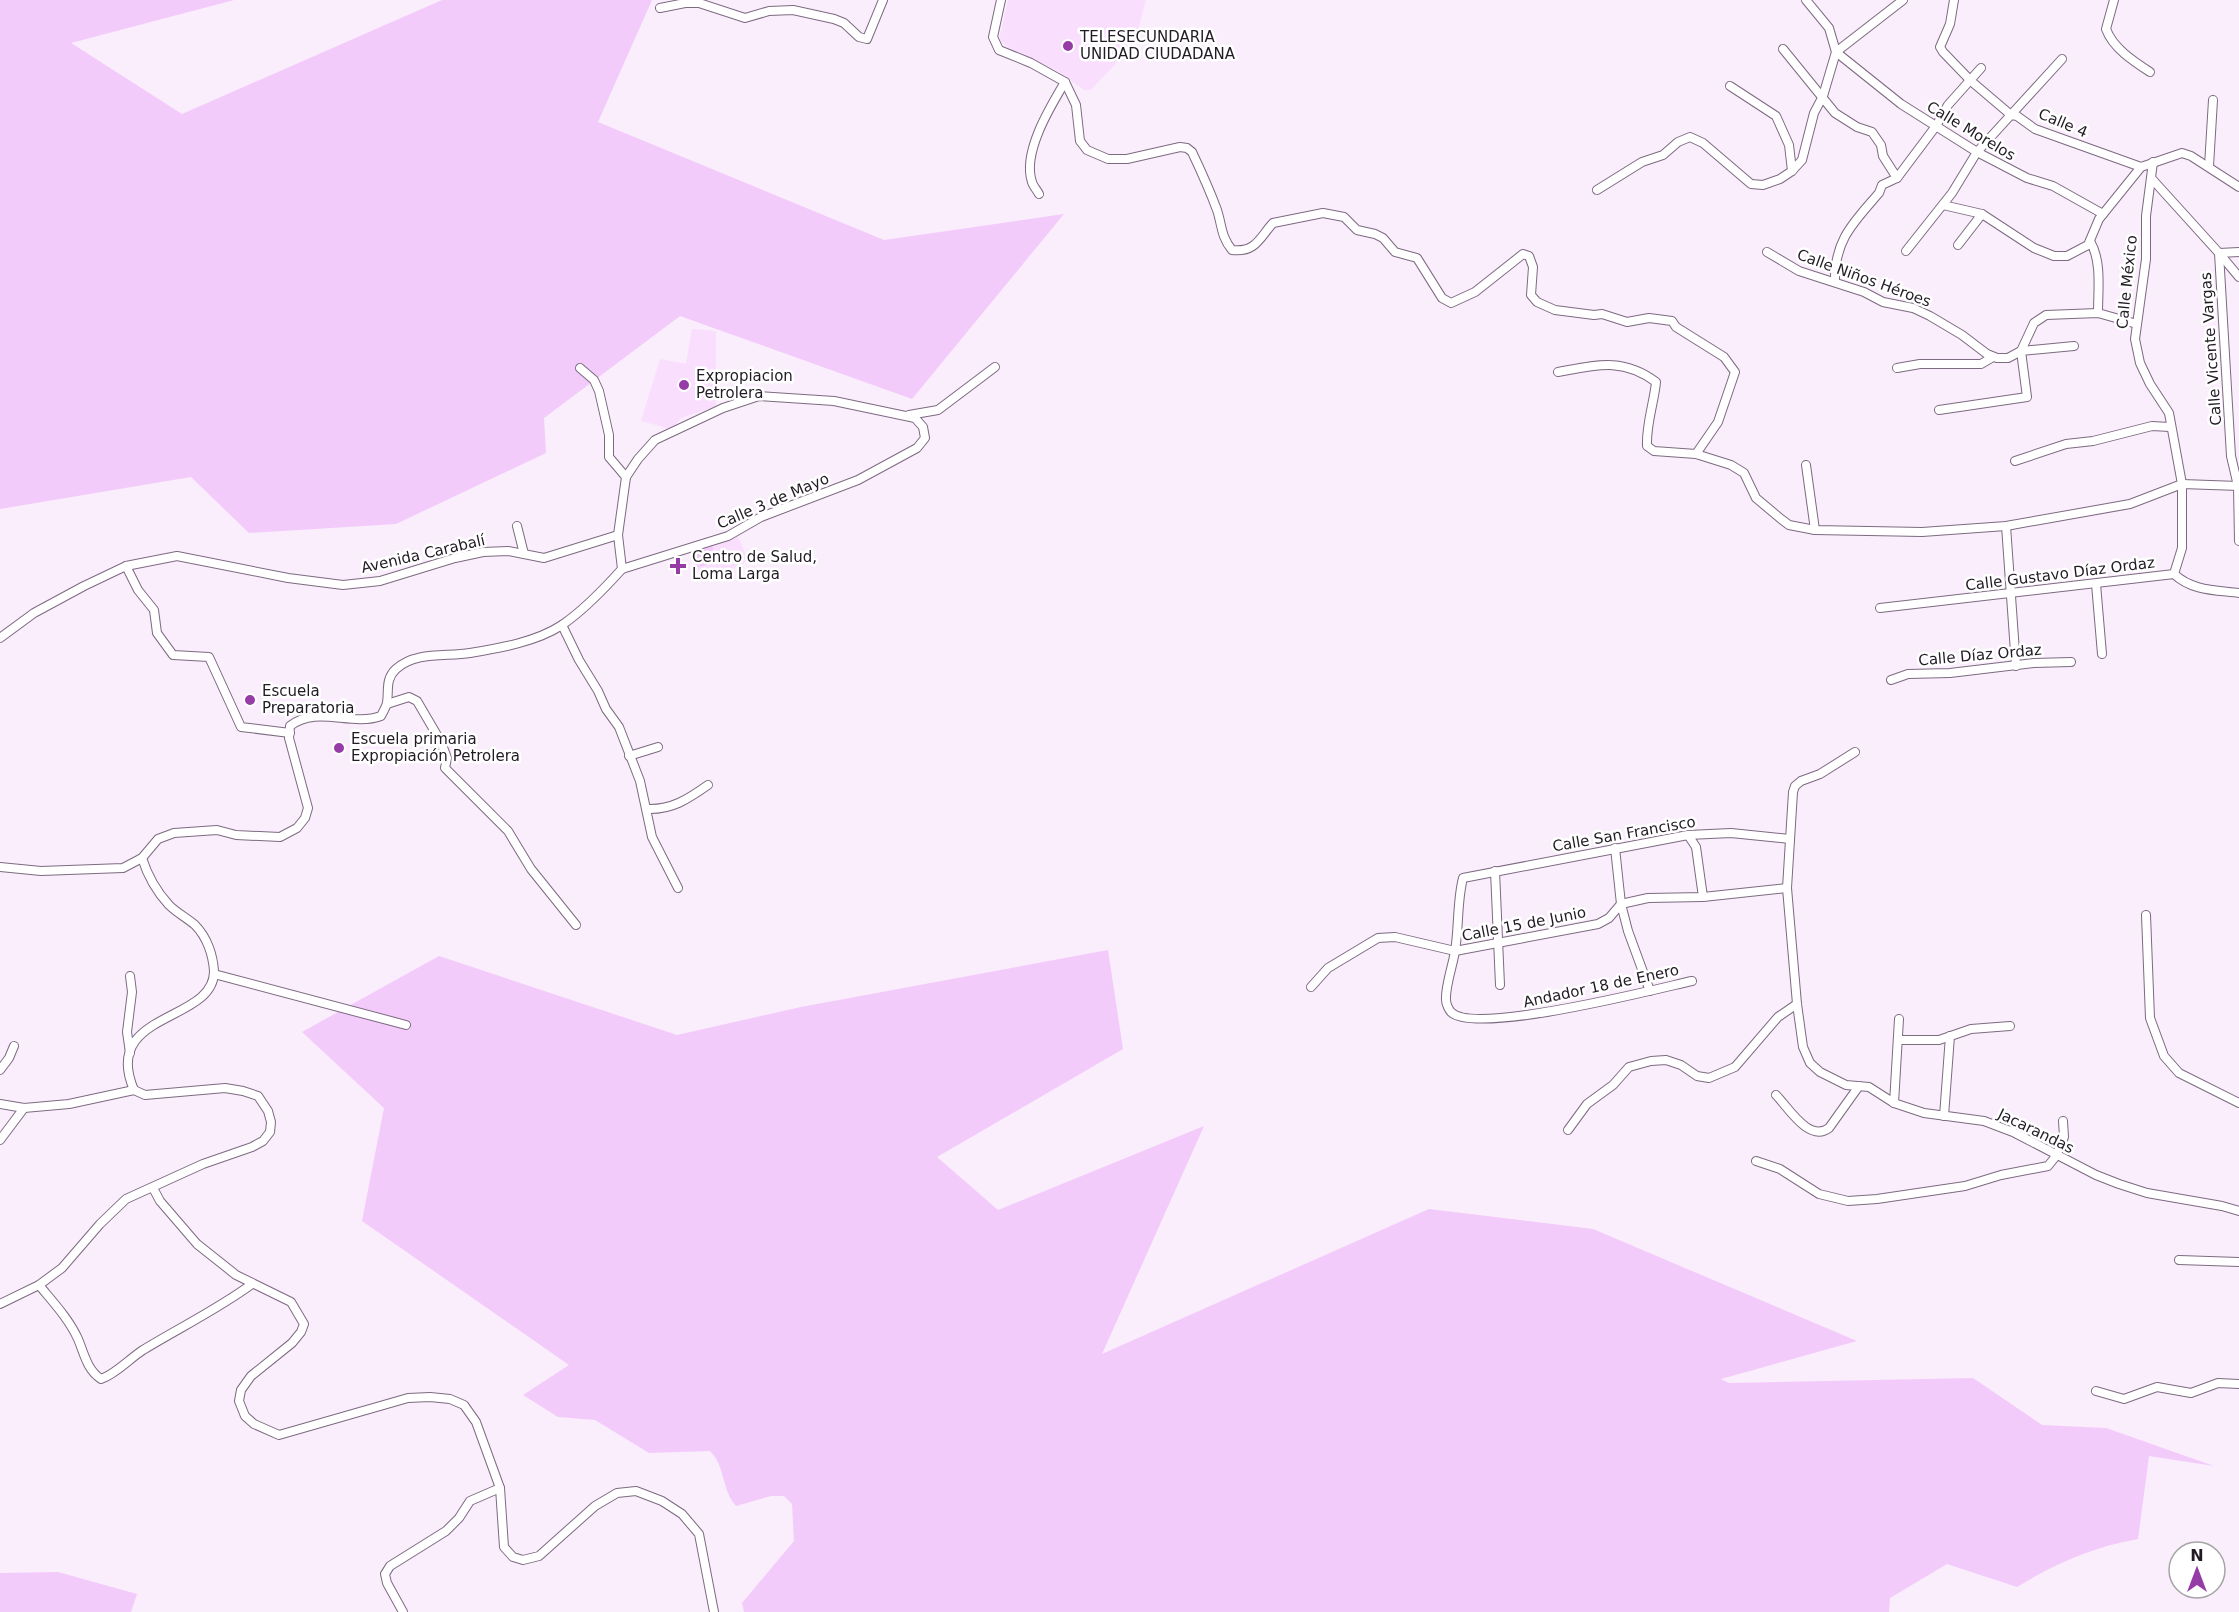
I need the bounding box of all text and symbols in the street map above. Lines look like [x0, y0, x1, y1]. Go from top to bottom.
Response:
place label: TELESECUNDARIA UNIDAD CIUDADANA [1079, 28, 1236, 63]
marker: TELESECUNDARIA UNIDAD CIUDADANA [1061, 39, 1075, 53]
street label: Calle Morelos [1923, 97, 2019, 165]
street label: Calle 4 [2036, 105, 2090, 141]
street label: Calle México [2113, 234, 2141, 330]
street label: Calle Niños Héroes [1795, 245, 1934, 311]
street label: Calle Vicente Vargas [2197, 272, 2225, 426]
place label: Expropiacion Petrolera [696, 367, 793, 402]
marker: Expropiacion Petrolera [677, 378, 691, 392]
street label: Calle 3 de Mayo [714, 469, 832, 533]
street label: Avenida Carabalí [359, 531, 488, 577]
place label: Centro de Salud, Loma Larga [692, 548, 817, 583]
street label: Calle Gustavo Díaz Ordaz [1964, 553, 2156, 595]
marker: Centro de Salud, Loma Larga [669, 557, 687, 575]
street label: Calle Díaz Ordaz [1918, 641, 2043, 669]
place label: Escuela Preparatoria [262, 682, 355, 717]
marker: Escuela Preparatoria [243, 693, 257, 707]
place label: Escuela primaria Expropiación Petrolera [351, 730, 520, 765]
marker: Escuela primaria Expropiación Petrolera [332, 741, 346, 755]
street label: Calle San Francisco [1551, 813, 1697, 855]
street label: Calle 15 de Junio [1460, 903, 1588, 945]
street label: Andador 18 de Enero [1522, 961, 1680, 1011]
street label: Jacarandas [1994, 1104, 2077, 1157]
north arrow [2167, 1540, 2227, 1600]
text: N [2190, 1546, 2204, 1565]

